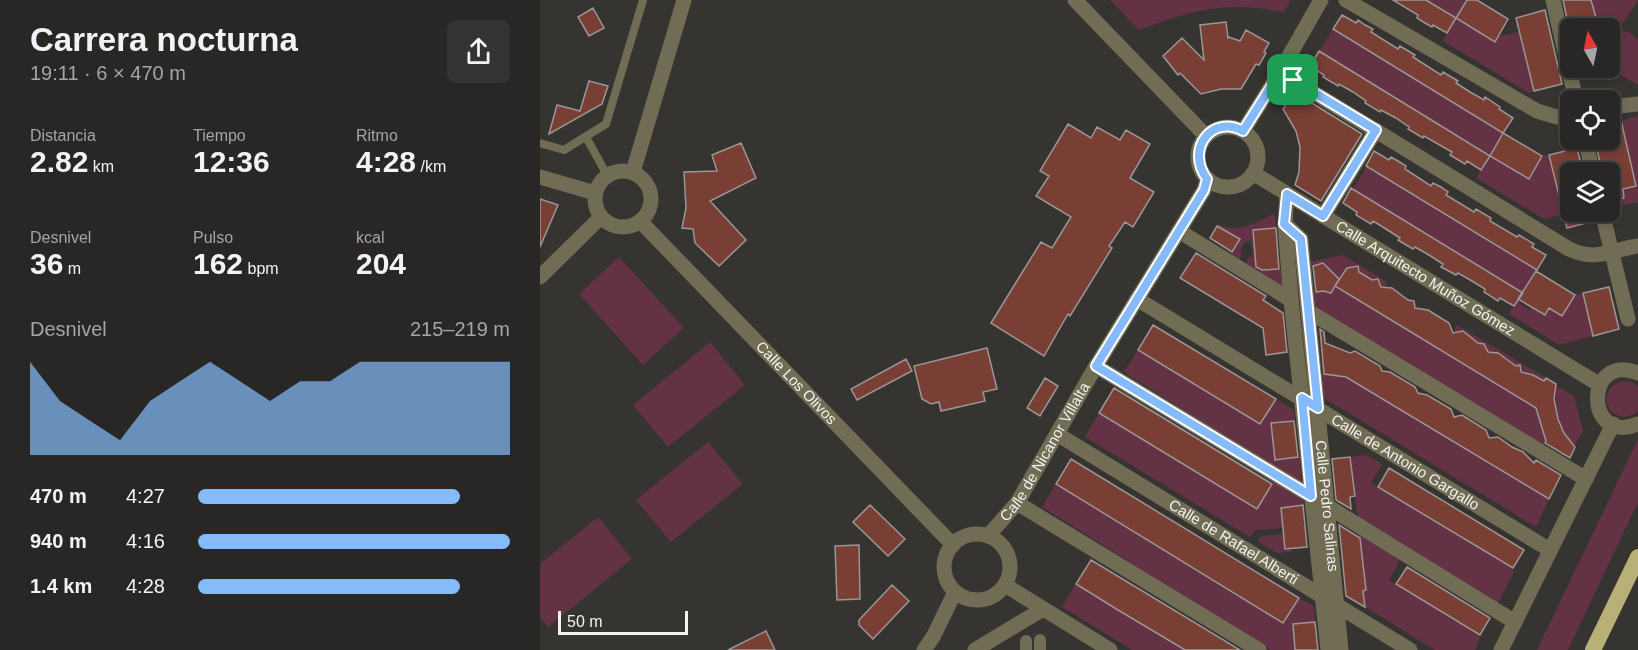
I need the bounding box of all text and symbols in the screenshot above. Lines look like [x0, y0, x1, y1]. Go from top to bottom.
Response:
north arrow [1560, 18, 1620, 78]
map controls [1560, 18, 1620, 222]
button: share [447, 20, 510, 83]
text: Carrera nocturna [30, 21, 298, 58]
pin [1267, 54, 1318, 105]
text: 19:11 · 6 × 470 m [30, 62, 186, 84]
icon: arrive [1276, 63, 1309, 96]
button: locate [1560, 90, 1620, 150]
text: Distancia [30, 127, 96, 144]
text: Tiempo [193, 127, 246, 144]
text: Ritmo [356, 127, 398, 144]
text: 2.82 [30, 145, 88, 178]
text: 12:36 [193, 145, 270, 178]
text: 4:28 [356, 145, 416, 178]
text: km [88, 158, 114, 175]
text: /km [416, 158, 446, 175]
button: layers [1560, 162, 1620, 222]
street label: Calle Arquitecto Muñoz Gómez [1333, 217, 1518, 339]
text: Desnivel [30, 229, 91, 246]
text: Pulso [193, 229, 233, 246]
text: kcal [356, 229, 384, 246]
text: 36 [30, 247, 63, 280]
text: 162 [193, 247, 243, 280]
text: 204 [356, 247, 406, 280]
text: m [63, 260, 81, 277]
text: bpm [243, 260, 279, 277]
text: Desnivel [30, 318, 107, 340]
text: 215–219 m [410, 318, 510, 340]
street label: Calle Los Olivos [753, 338, 840, 427]
street label: Calle de Nicanor Villalta [996, 379, 1093, 524]
street label: Calle de Antonio Gargallo [1328, 410, 1483, 513]
street label: Calle Pedro Salinas [1313, 439, 1342, 572]
text: 470 m [30, 485, 87, 507]
text: 4:27 [126, 485, 165, 507]
street label: Calle de Rafael Alberti [1166, 496, 1302, 588]
text: 940 m [30, 530, 87, 552]
text: 4:16 [126, 530, 165, 552]
text: 1.4 km [30, 575, 92, 597]
text: 4:28 [126, 575, 165, 597]
scale bar [558, 608, 688, 636]
text: 50 m [567, 613, 603, 630]

